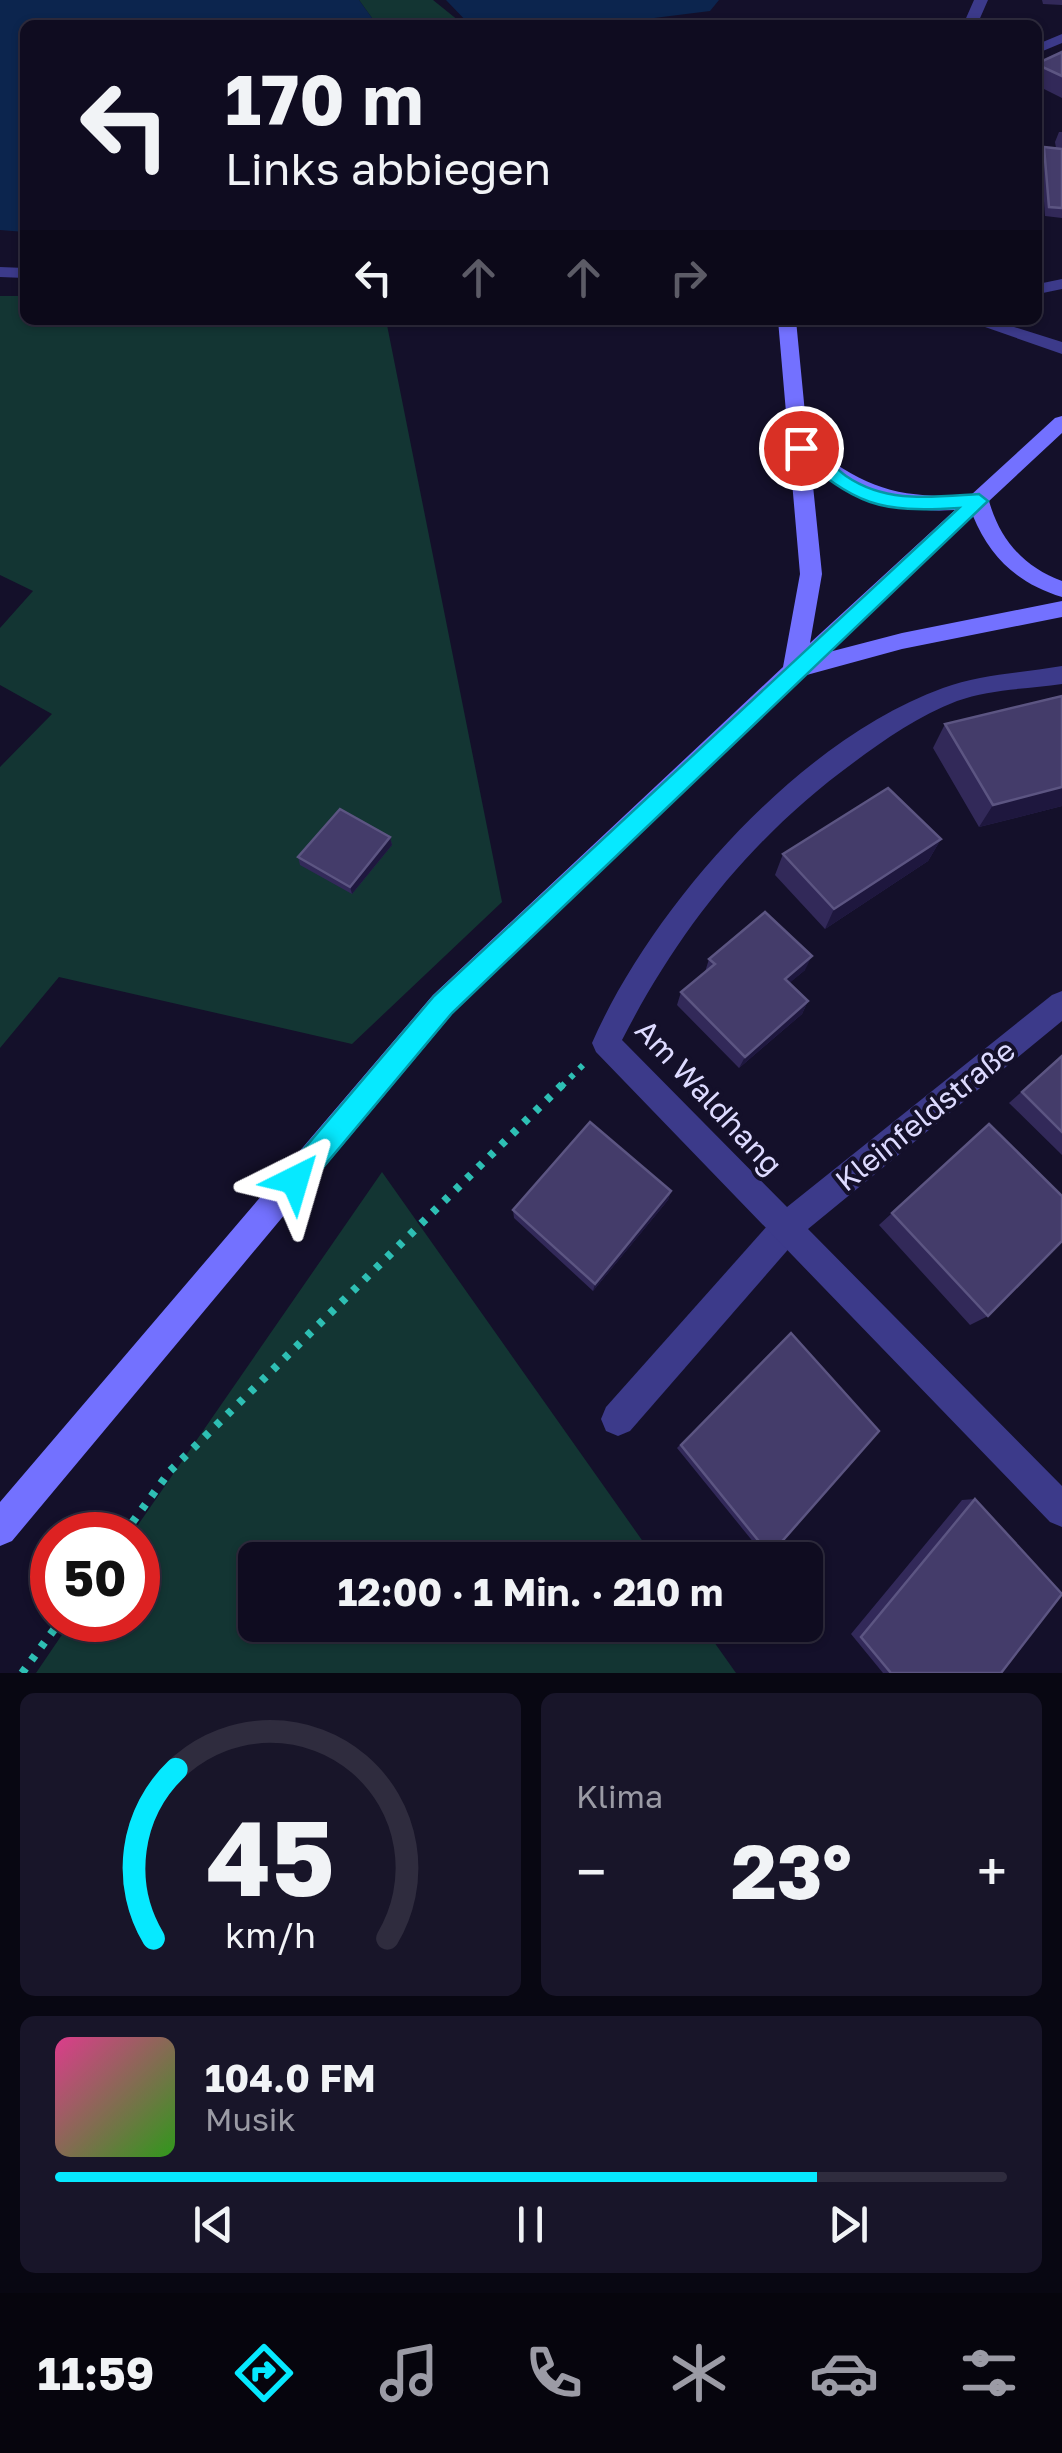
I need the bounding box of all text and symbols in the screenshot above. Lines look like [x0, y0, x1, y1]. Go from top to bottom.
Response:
text: 170 m [225, 56, 423, 140]
icon: left [60, 60, 190, 190]
text: Links abbiegen [225, 141, 551, 195]
icon: left [346, 250, 401, 305]
icon: ahead [451, 250, 506, 305]
icon: ahead [556, 250, 611, 305]
icon: right [661, 250, 716, 305]
pin [759, 406, 844, 491]
icon: arrive [774, 421, 829, 476]
street label: Am Waldhang [628, 1012, 790, 1182]
street label: Kleinfeldstraße [828, 1032, 1022, 1198]
position arrow [243, 1128, 347, 1232]
speed limit sign: 50 [30, 1512, 160, 1642]
text: 12:00 · 1 Min. · 210 m [338, 1569, 723, 1614]
text: Klima [576, 1777, 663, 1815]
text: 45 [206, 1794, 335, 1919]
text: 23° [731, 1825, 852, 1916]
text: − [576, 1838, 606, 1904]
text: + [977, 1838, 1007, 1904]
text: km/h [225, 1913, 316, 1956]
text: 104.0 FM [205, 2055, 376, 2100]
text: Musik [205, 2100, 296, 2138]
icon: previous [186, 2197, 241, 2252]
icon: pause [503, 2197, 558, 2252]
icon: next [821, 2197, 876, 2252]
icon: directions [229, 2338, 299, 2408]
icon: music [374, 2338, 444, 2408]
icon: phone [519, 2338, 589, 2408]
icon: climate [664, 2338, 734, 2408]
icon: car [809, 2338, 879, 2408]
icon: filters [954, 2338, 1024, 2408]
text: 11:59 [38, 2346, 154, 2400]

